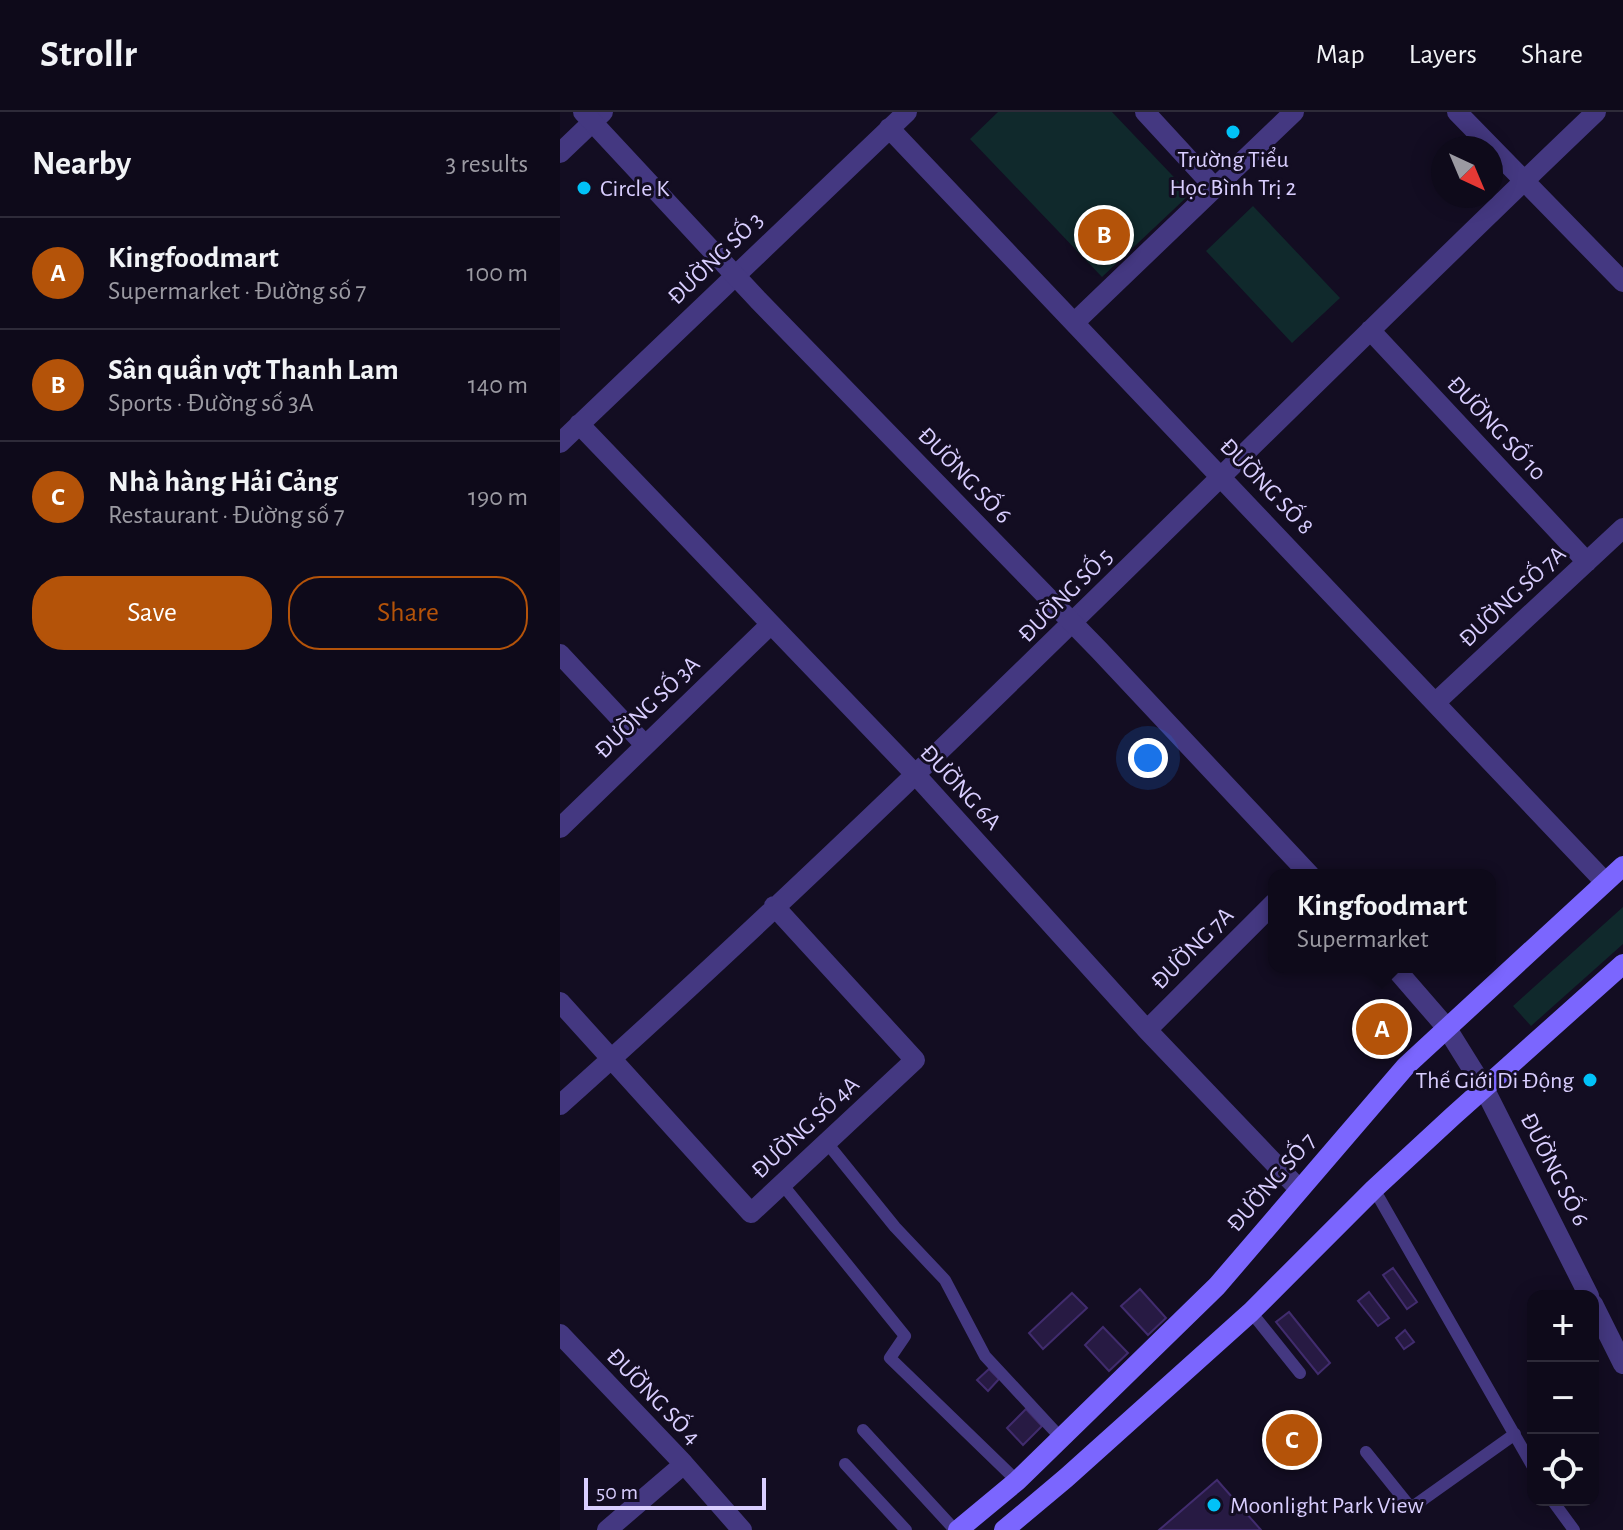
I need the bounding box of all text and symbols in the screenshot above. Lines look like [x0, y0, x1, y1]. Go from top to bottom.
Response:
text: Strollr [40, 36, 137, 74]
text: Map [1316, 41, 1365, 69]
text: Layers [1409, 41, 1477, 69]
text: Share [1521, 41, 1583, 69]
marker: Trường Tiểu Học Bình Trị 2 [1224, 123, 1242, 141]
north arrow [1431, 136, 1503, 208]
text: Nearby [32, 147, 131, 181]
place label: Trường Tiểu Học Bình Trị 2 [1169, 147, 1297, 200]
text: 3 results [445, 151, 528, 177]
place label: Circle K [600, 177, 670, 201]
marker: Circle K [575, 179, 593, 197]
street label: ĐƯỜNG SỐ 3 [661, 205, 768, 310]
pin: B [1078, 205, 1130, 265]
text: Kingfoodmart [108, 243, 279, 273]
text: A [50, 260, 66, 286]
text: 100 m [467, 260, 528, 286]
text: Supermarket · Đường số 7 [108, 278, 366, 304]
text: Sân quần vợt Thanh Lam [108, 355, 399, 385]
street label: ĐƯỜNG SỐ 10 [1442, 369, 1553, 485]
text: B [50, 372, 66, 398]
text: 140 m [468, 372, 528, 398]
text: Sports · Đường số 3A [108, 390, 314, 416]
street label: ĐƯỜNG SỐ 6 [913, 420, 1019, 528]
street label: ĐƯỜNG SỐ 8 [1215, 431, 1321, 539]
text: Nhà hàng Hải Cảng [108, 467, 338, 497]
text: C [51, 484, 65, 510]
text: 190 m [468, 484, 528, 510]
text: Restaurant · Đường số 7 [108, 502, 345, 528]
street label: ĐƯỜNG SỐ 7A [1452, 539, 1571, 652]
street label: ĐƯỜNG SỐ 5 [1011, 541, 1117, 647]
button: Save [32, 576, 272, 650]
button: Share [288, 576, 528, 650]
street label: ĐƯỜNG SỐ 3A [588, 649, 705, 763]
your location [1128, 738, 1168, 778]
street label: ĐƯỜNG 6A [915, 739, 1007, 835]
popup [1268, 869, 1496, 973]
text: Kingfoodmart [1297, 891, 1467, 921]
street label: ĐƯỜNG 7A [1146, 902, 1238, 994]
text: Supermarket [1297, 926, 1429, 952]
pin: A [1356, 999, 1408, 1059]
street label: ĐƯỜNG SỐ 4A [745, 1069, 864, 1183]
place label: Thế Giới Di Động [1416, 1069, 1574, 1093]
marker: Thế Giới Di Động [1581, 1071, 1599, 1089]
street label: ĐƯỜNG SỐ 6 [1515, 1107, 1596, 1230]
street label: ĐƯỜNG SỐ 7 [1220, 1126, 1321, 1237]
map controls [1527, 1290, 1599, 1506]
button: + [1527, 1290, 1599, 1362]
street label: ĐƯỜNG SỐ 4 [602, 1341, 708, 1449]
button: − [1527, 1362, 1599, 1434]
pin: C [1266, 1410, 1318, 1470]
button: locate [1527, 1434, 1599, 1506]
scale bar [584, 1474, 766, 1510]
text: 50 m [596, 1481, 638, 1503]
place label: Moonlight Park View [1230, 1494, 1424, 1518]
marker: Moonlight Park View [1205, 1496, 1223, 1514]

